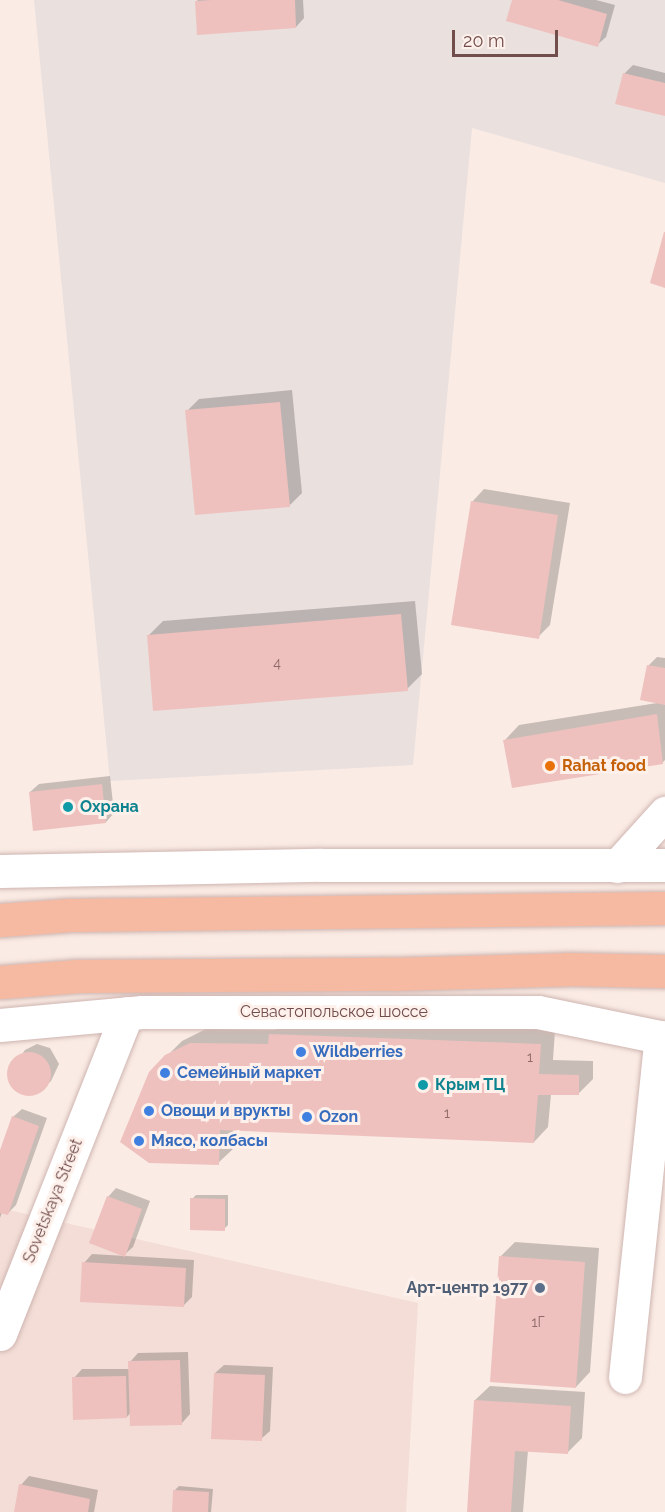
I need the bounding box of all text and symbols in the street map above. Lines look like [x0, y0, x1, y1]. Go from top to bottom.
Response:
scale bar [455, 18, 562, 56]
text: 20 m [463, 30, 505, 51]
house number: 4 [273, 655, 281, 671]
place label: Rahat food [562, 756, 646, 776]
marker: Rahat food [543, 759, 557, 773]
place label: Охрана [80, 797, 139, 817]
marker: Охрана [61, 800, 75, 814]
street label: Севастопольское шоссе [240, 1002, 428, 1022]
place label: Wildberries [313, 1042, 403, 1062]
marker: Wildberries [294, 1045, 308, 1059]
house number: 1 [527, 1049, 533, 1065]
place label: Семейный маркет [177, 1063, 321, 1083]
marker: Семейный маркет [158, 1066, 172, 1080]
place label: Крым ТЦ [435, 1075, 506, 1095]
marker: Крым ТЦ [416, 1078, 430, 1092]
place label: Овощи и врукты [161, 1101, 290, 1121]
marker: Овощи и врукты [142, 1104, 156, 1118]
house number: 1 [444, 1105, 450, 1121]
place label: Ozon [319, 1107, 358, 1127]
marker: Ozon [300, 1110, 314, 1124]
place label: Мясо, колбасы [151, 1131, 268, 1151]
marker: Мясо, колбасы [132, 1134, 146, 1148]
street label: Sovetskaya Street [19, 1136, 87, 1266]
place label: Арт-центр 1977 [406, 1278, 528, 1298]
marker: Арт-центр 1977 [533, 1281, 547, 1295]
house number: 1Г [531, 1314, 545, 1330]

